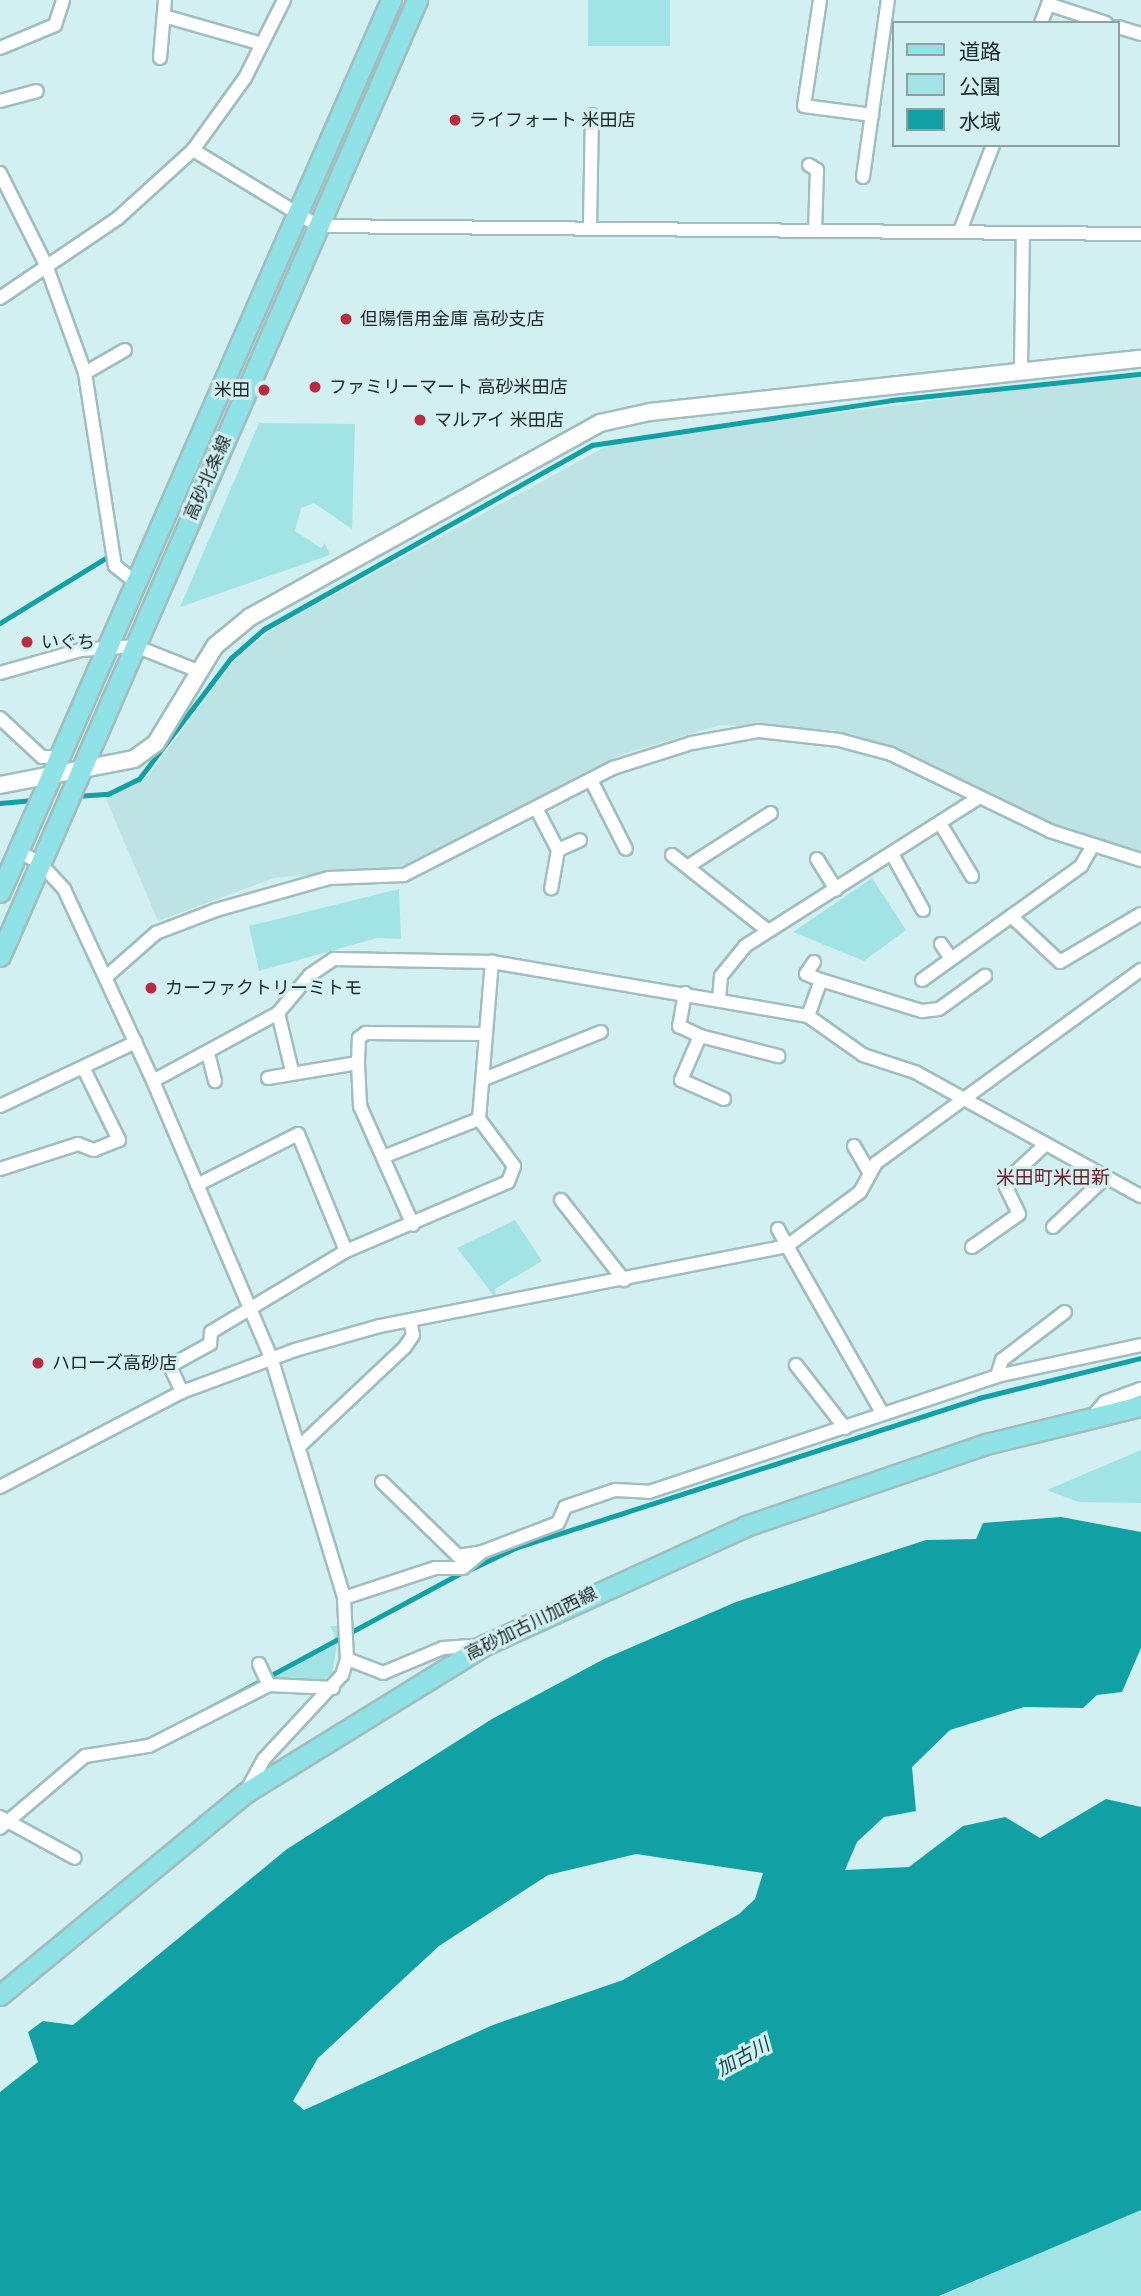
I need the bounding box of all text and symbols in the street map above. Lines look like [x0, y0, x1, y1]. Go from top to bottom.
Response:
legend [892, 21, 1120, 147]
text: 道路 [959, 39, 1001, 64]
text: 公園 [959, 74, 1001, 99]
place label: ライフォート 米田店 [469, 109, 636, 131]
text: 水域 [959, 109, 1001, 134]
marker: ライフォート 米田店 [447, 112, 463, 128]
place label: 但陽信用金庫 高砂支店 [360, 308, 545, 330]
marker: 但陽信用金庫 高砂支店 [338, 311, 354, 327]
place label: ファミリーマート 高砂米田店 [329, 376, 568, 398]
place label: 米田 [214, 379, 250, 401]
marker: ファミリーマート 高砂米田店 [307, 379, 323, 395]
marker: 米田 [256, 382, 272, 398]
place label: マルアイ 米田店 [434, 409, 565, 431]
marker: マルアイ 米田店 [412, 412, 428, 428]
street label: 高砂北条線 [180, 432, 236, 524]
place label: いぐち [41, 631, 95, 653]
marker: いぐち [19, 634, 35, 650]
place label: カーファクトリーミトモ [165, 977, 363, 999]
marker: カーファクトリーミトモ [143, 980, 159, 996]
district label: 米田町米田新 [996, 1167, 1110, 1189]
place label: ハローズ高砂店 [52, 1352, 178, 1374]
marker: ハローズ高砂店 [30, 1355, 46, 1371]
street label: 高砂加古川加西線 [462, 1583, 600, 1665]
water label: 加古川 [713, 2033, 773, 2081]

